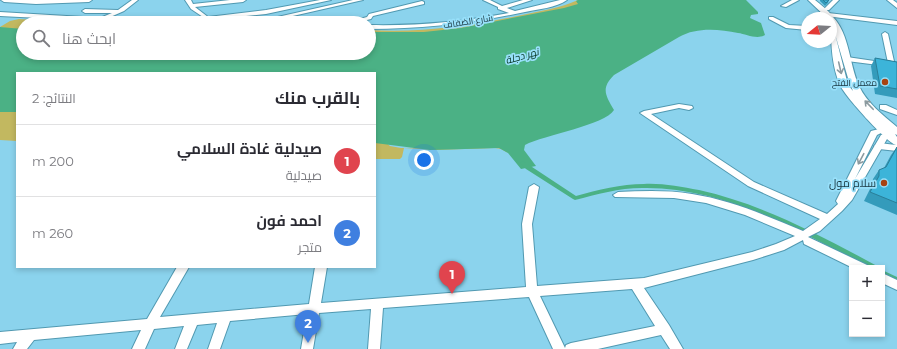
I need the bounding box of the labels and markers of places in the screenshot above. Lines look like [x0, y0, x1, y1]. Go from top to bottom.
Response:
place label: معمل الفتح [832, 77, 877, 89]
marker: معمل الفتح [880, 77, 890, 87]
place label: سلام مول [829, 176, 876, 191]
marker: سلام مول [879, 178, 889, 188]
pin: 1 [439, 261, 465, 294]
pin: 2 [295, 310, 321, 343]

